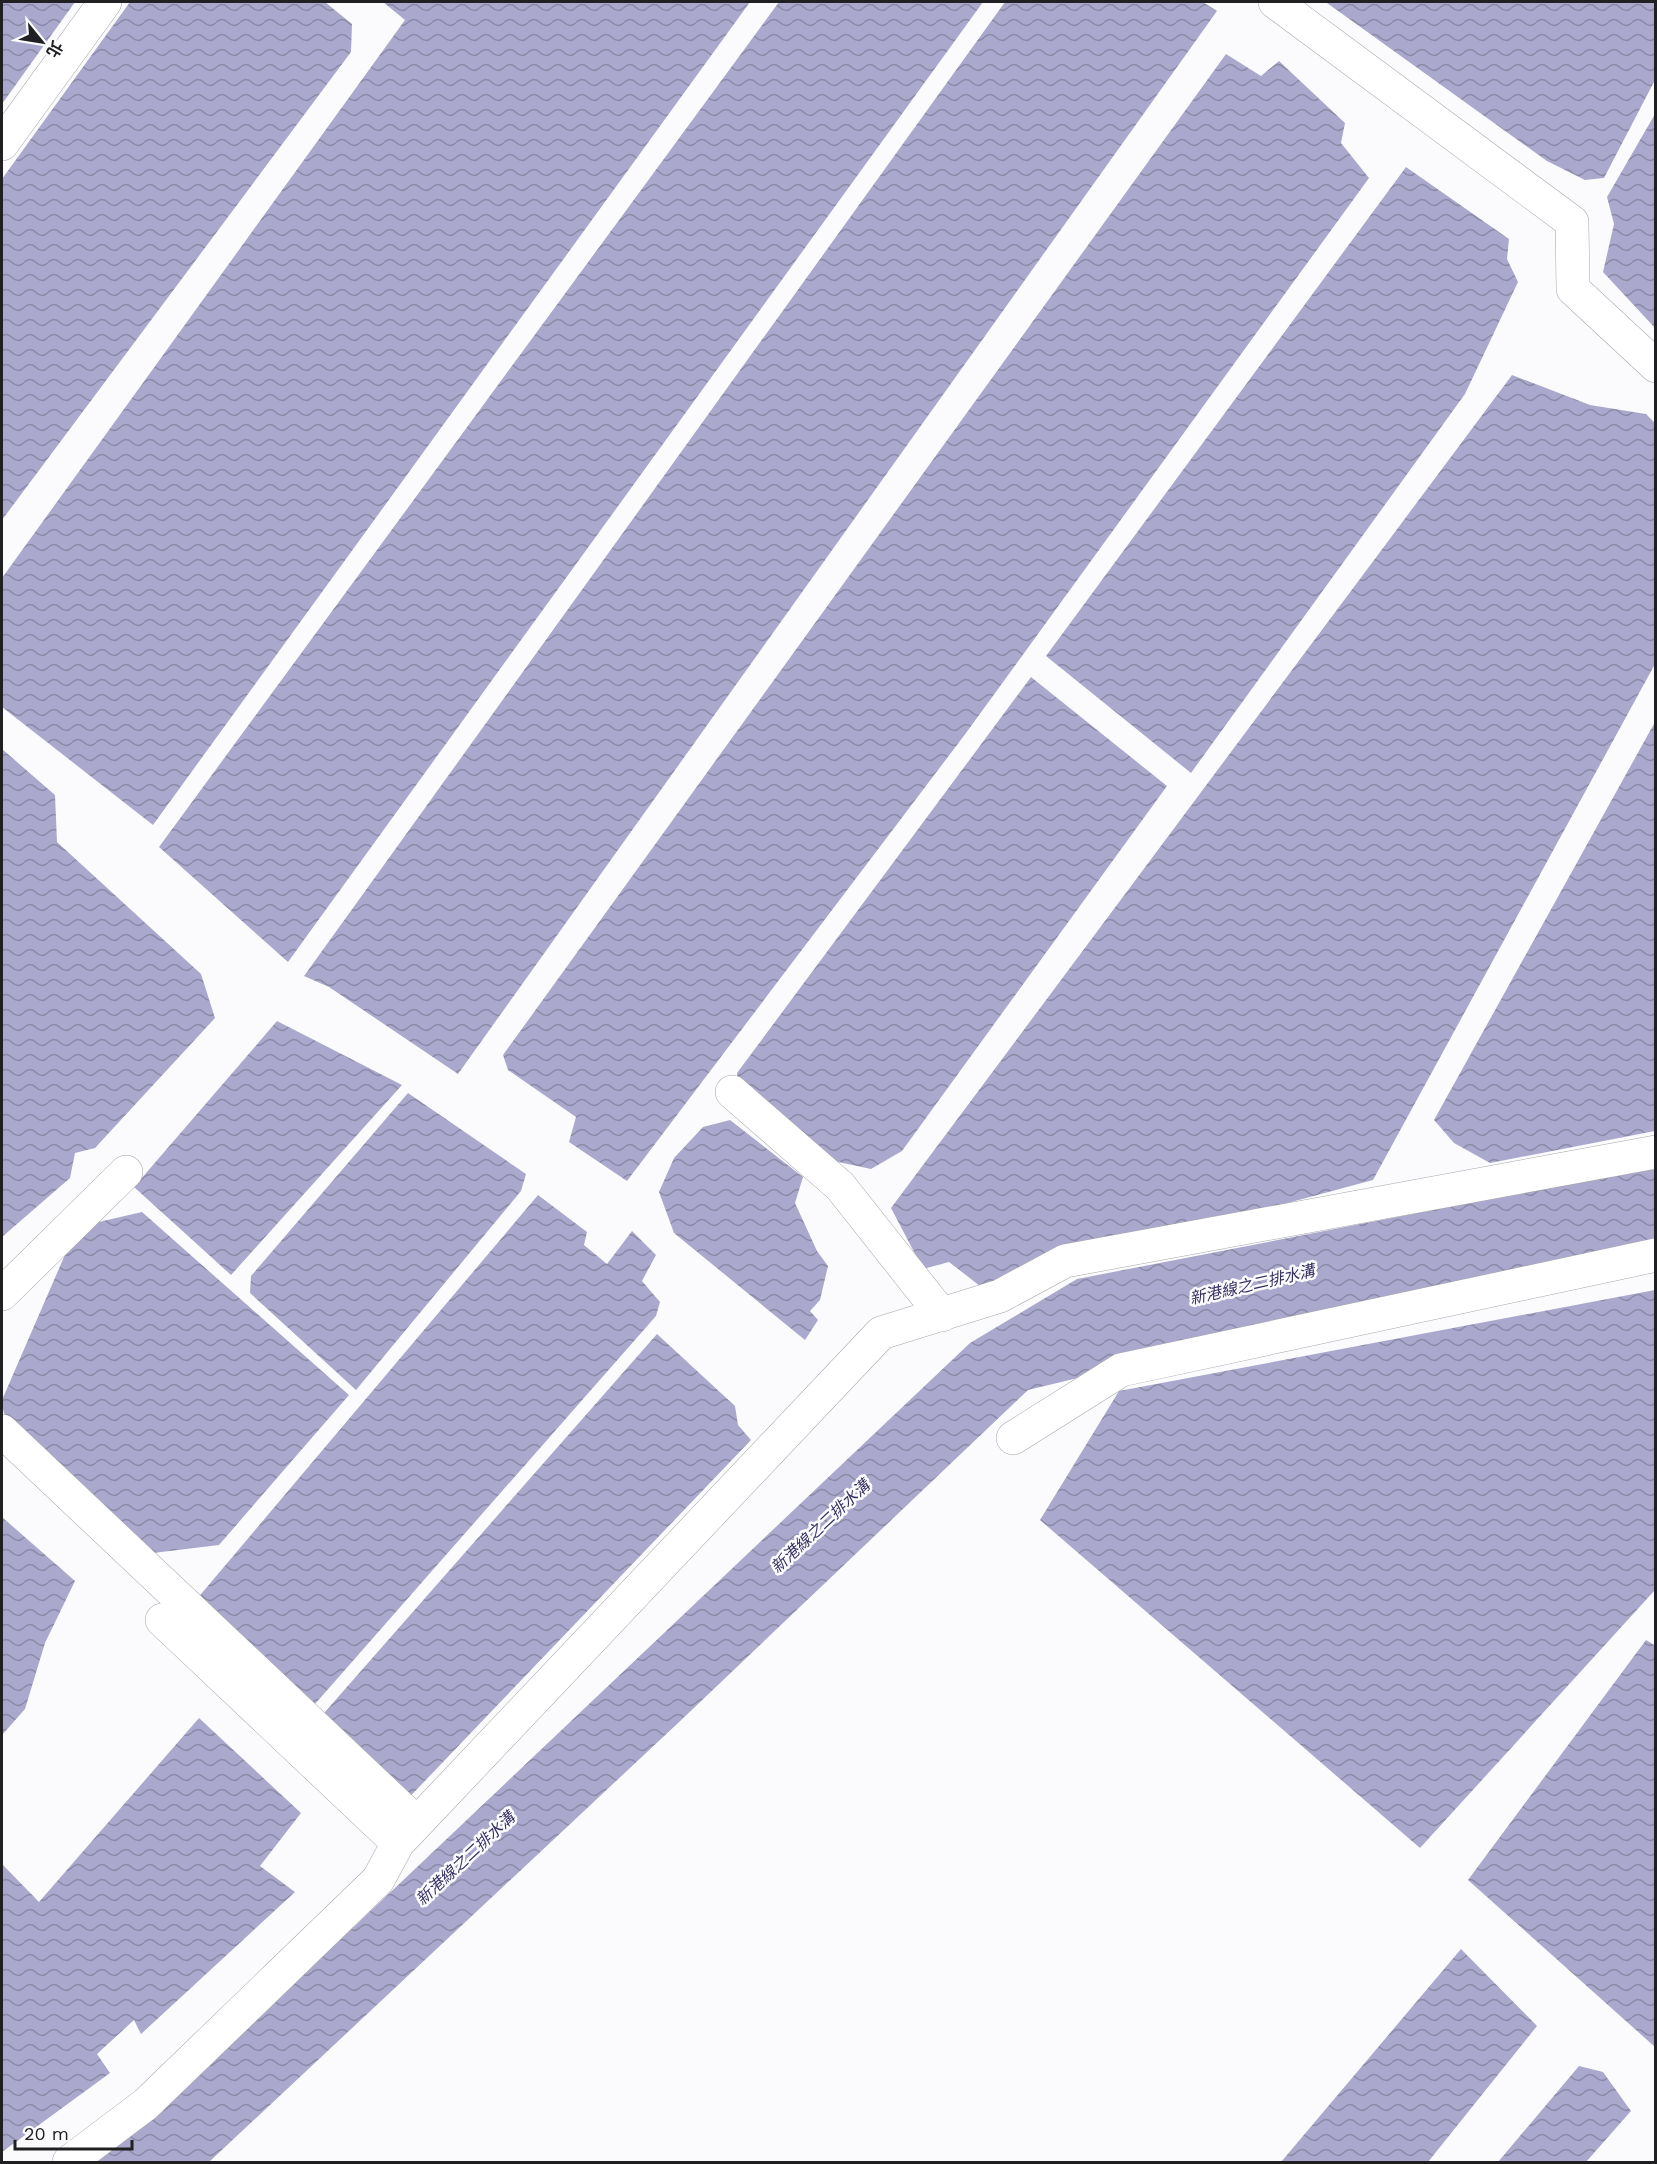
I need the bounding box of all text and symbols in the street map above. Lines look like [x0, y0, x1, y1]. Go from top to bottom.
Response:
north arrow [12, 12, 72, 72]
text: 北 [42, 38, 67, 61]
water label: 新港線之二排水溝 [1188, 1260, 1319, 1308]
water label: 新港線之二排水溝 [767, 1474, 875, 1577]
water label: 新港線之二排水溝 [412, 1806, 520, 1909]
scale bar [15, 2113, 132, 2151]
text: 20 m [24, 2123, 69, 2144]

